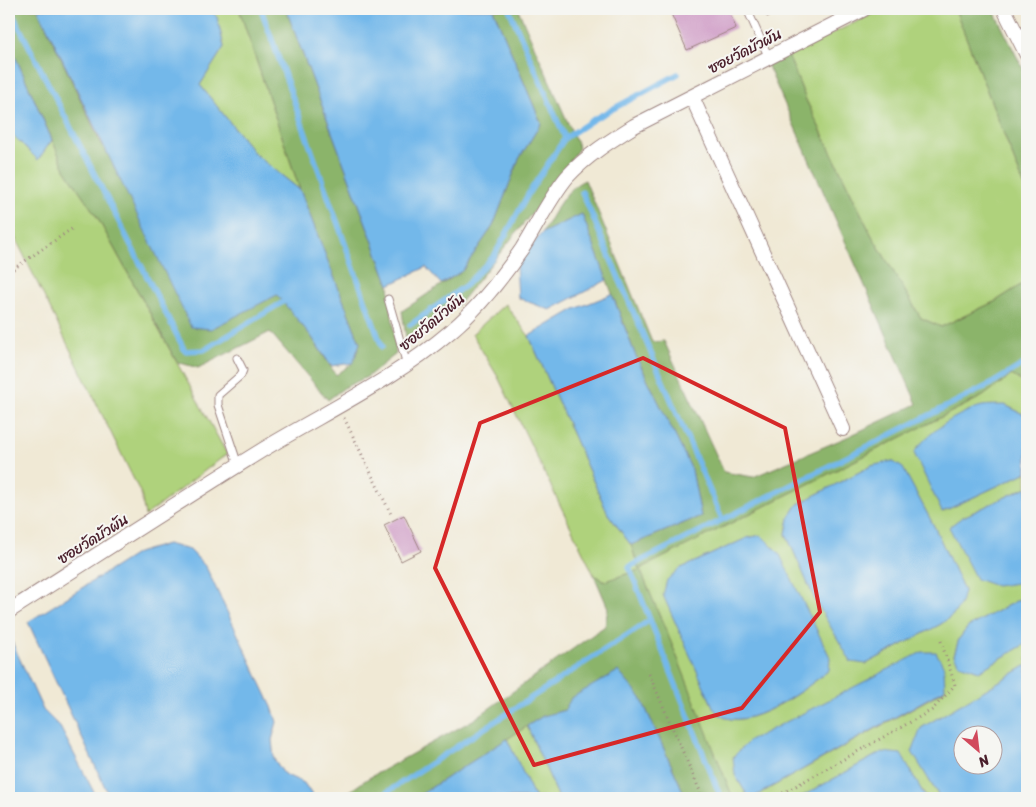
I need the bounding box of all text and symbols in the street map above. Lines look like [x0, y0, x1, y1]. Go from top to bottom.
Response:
street label: ซอยวัดบัวผัน [703, 21, 787, 81]
street label: ซอยวัดบัวผัน [393, 286, 471, 358]
street label: ซอยวัดบัวผัน [52, 507, 134, 571]
north arrow [954, 724, 1004, 774]
text: N [973, 747, 995, 774]

